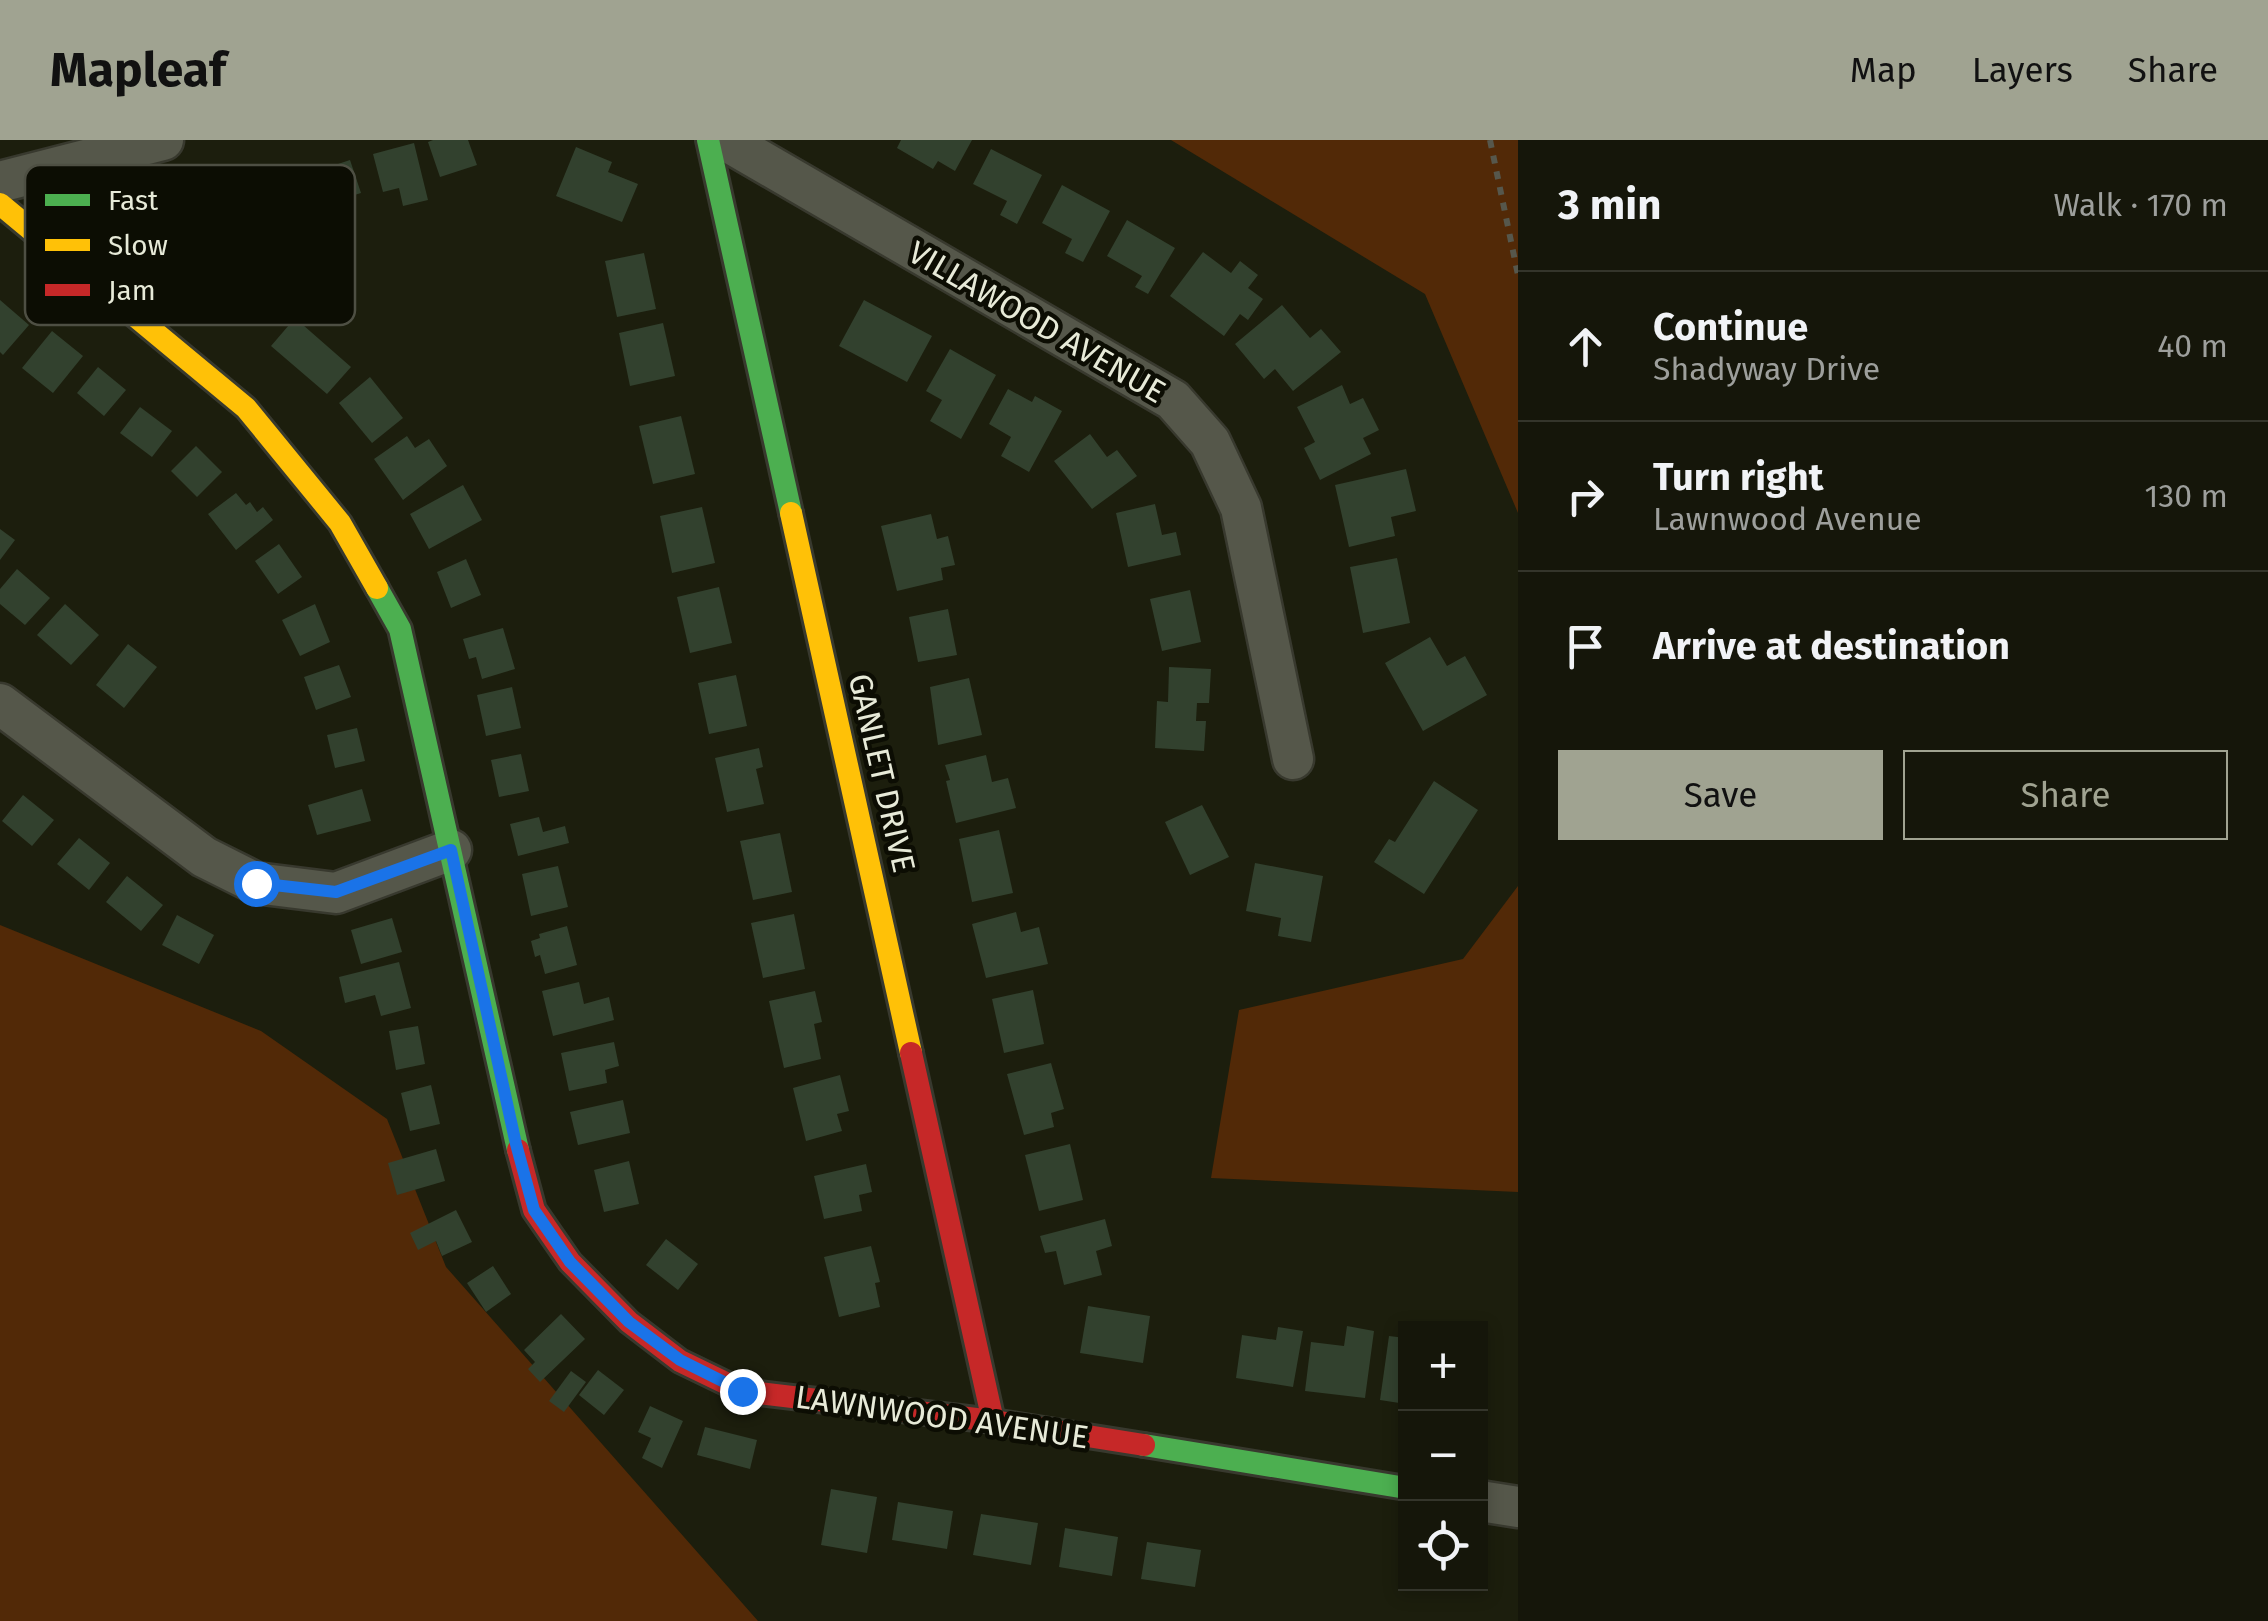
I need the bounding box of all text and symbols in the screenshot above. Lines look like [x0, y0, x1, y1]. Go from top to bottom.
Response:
text: Mapleaf [50, 41, 226, 99]
text: Map [1850, 49, 1917, 91]
text: Layers [1972, 49, 2073, 91]
text: Share [2128, 49, 2218, 91]
legend [25, 165, 355, 325]
text: 3 min [1558, 180, 1661, 230]
text: Fast [108, 184, 159, 217]
text: Walk · 170 m [2054, 186, 2228, 224]
text: Slow [108, 229, 168, 262]
street label: VILLAWOOD AVENUE [902, 233, 1172, 411]
text: Jam [108, 274, 156, 307]
text: Continue [1653, 304, 1808, 350]
icon: ahead [1558, 319, 1613, 374]
text: 40 m [2157, 327, 2228, 365]
text: Shadyway Drive [1653, 350, 1880, 388]
text: Turn right [1653, 454, 1823, 500]
icon: right [1558, 469, 1613, 524]
text: 130 m [2144, 477, 2228, 515]
text: Lawnwood Avenue [1653, 500, 1922, 538]
icon: arrive [1558, 619, 1613, 674]
text: Arrive at destination [1653, 623, 2010, 669]
street label: GANLET DRIVE [841, 670, 923, 876]
button: Save [1558, 750, 1883, 840]
button: Share [1903, 750, 2228, 840]
route start [234, 861, 280, 907]
map controls [1398, 1321, 1488, 1591]
button: + [1398, 1321, 1488, 1411]
route end [720, 1369, 766, 1415]
street label: LAWNWOOD AVENUE [793, 1378, 1091, 1456]
button: − [1398, 1411, 1488, 1501]
button: locate [1398, 1501, 1488, 1591]

